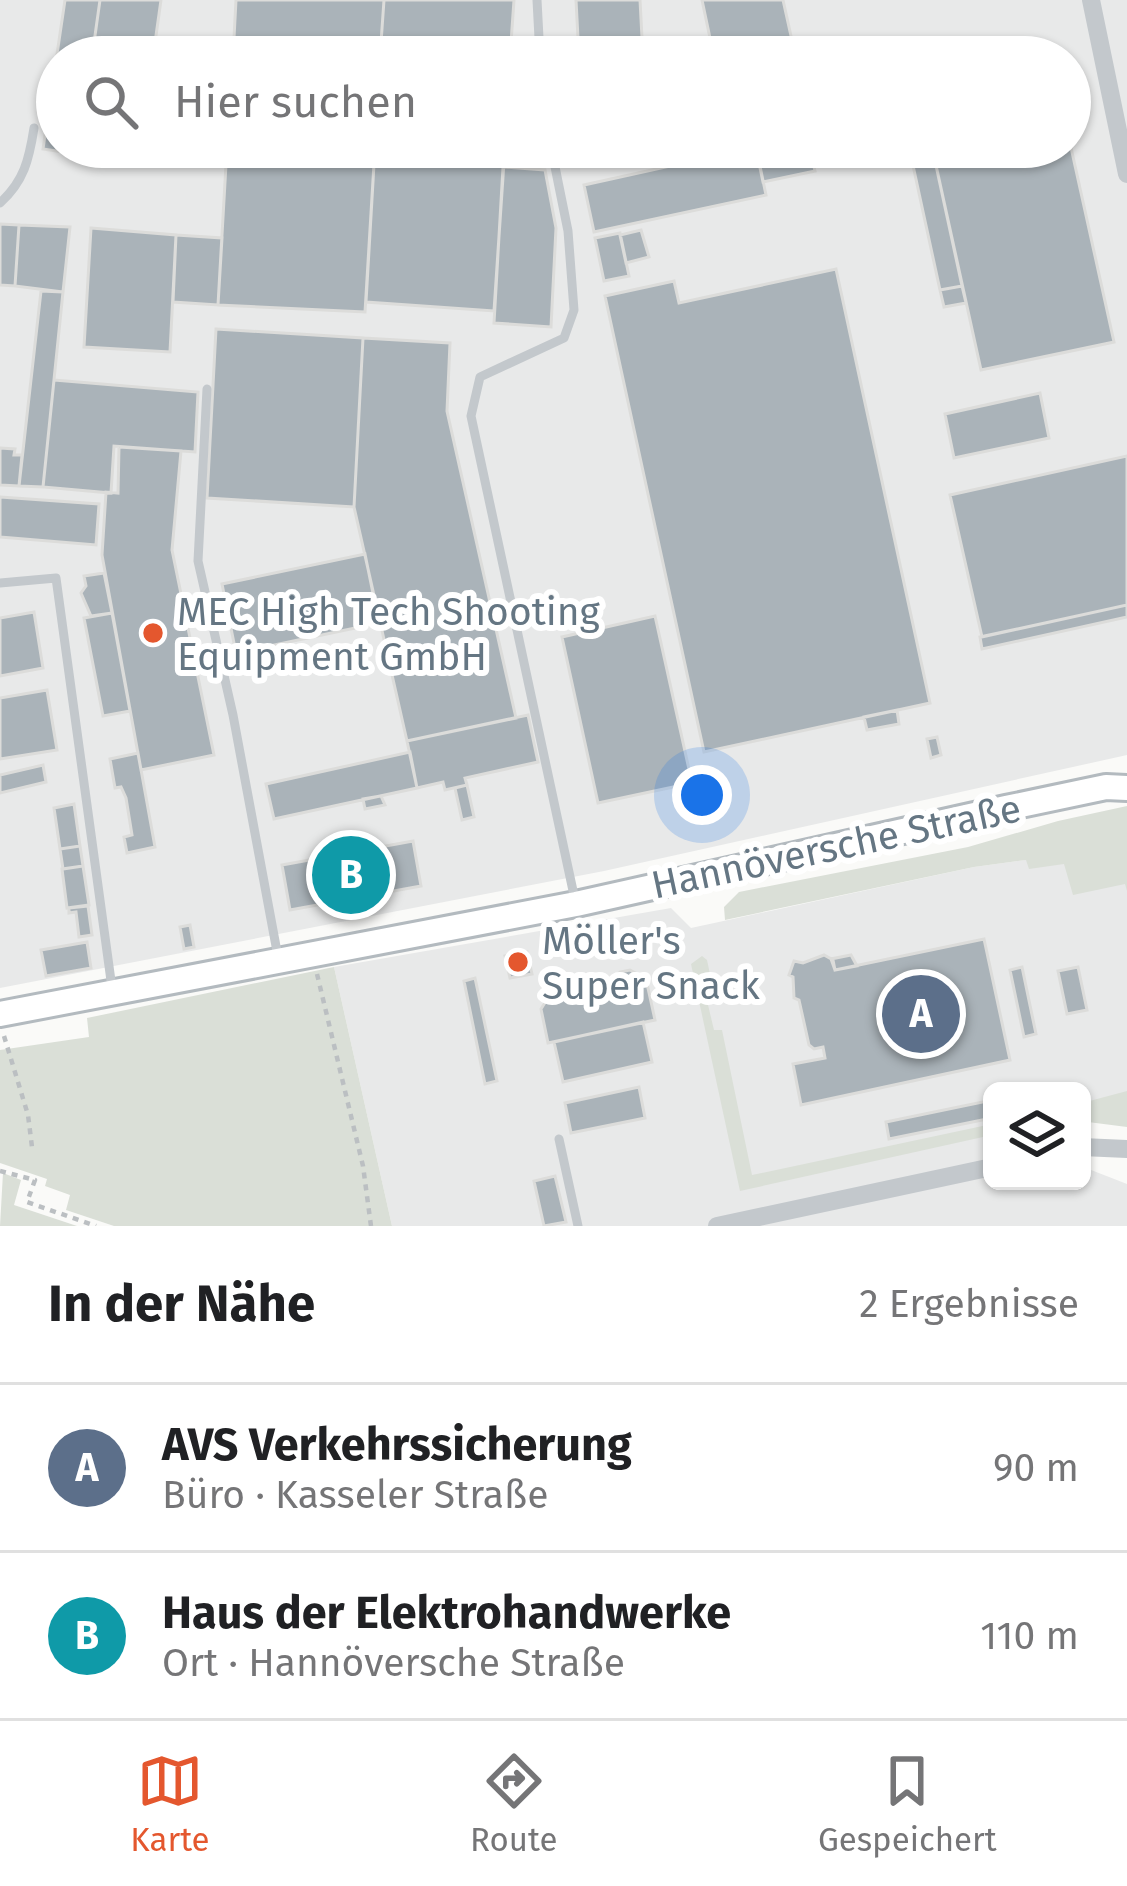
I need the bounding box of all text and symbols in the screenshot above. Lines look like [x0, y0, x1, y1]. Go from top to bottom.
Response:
search box [36, 36, 1091, 168]
icon: search [78, 69, 144, 135]
text: Hier suchen [174, 75, 417, 129]
place label: MEC High Tech Shooting Equipment GmbH [177, 589, 601, 680]
marker: MEC High Tech Shooting Equipment GmbH [140, 620, 166, 646]
your location [672, 765, 732, 825]
street label: Hannöversche Straße [647, 785, 1025, 909]
pin: B [312, 830, 390, 920]
place label: Möller's Super Snack [542, 918, 760, 1009]
marker: Möller's Super Snack [505, 949, 531, 975]
pin: A [882, 969, 960, 1059]
map controls [983, 1082, 1091, 1190]
button: layers [983, 1082, 1091, 1190]
text: In der Nähe [48, 1273, 315, 1335]
text: 2 Ergebnisse [859, 1281, 1079, 1327]
text: AVS Verkehrssicherung [162, 1418, 632, 1472]
text: A [75, 1445, 99, 1491]
text: 90 m [993, 1445, 1079, 1491]
text: Büro · Kasseler Straße [162, 1472, 548, 1518]
text: Haus der Elektrohandwerke [162, 1586, 731, 1640]
text: B [75, 1613, 99, 1659]
text: 110 m [980, 1613, 1079, 1659]
text: Ort · Hannöversche Straße [162, 1640, 625, 1686]
tab: Karte [130, 1748, 210, 1860]
tab: Route [470, 1748, 557, 1860]
tab: Gespeichert [818, 1748, 997, 1860]

